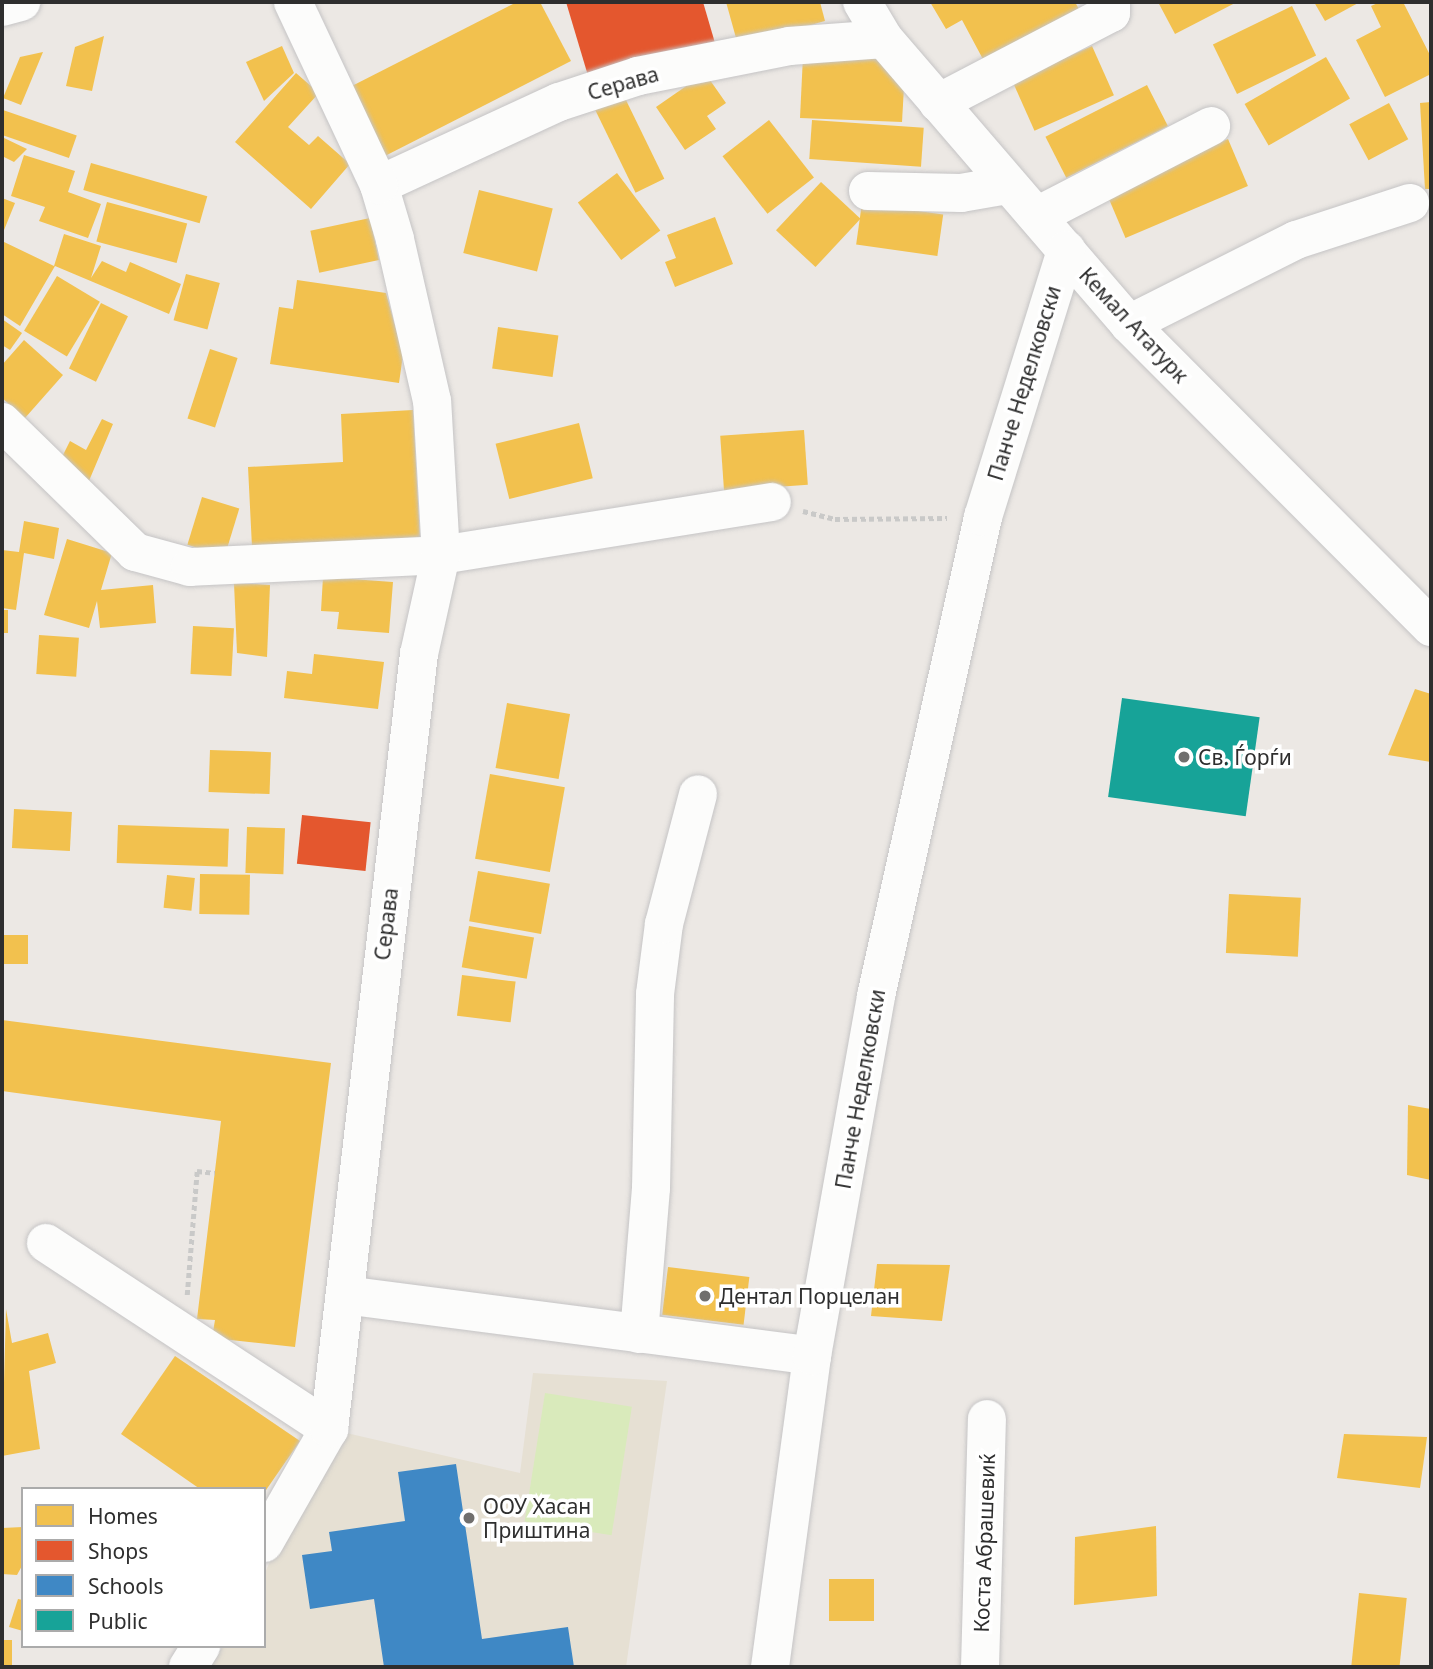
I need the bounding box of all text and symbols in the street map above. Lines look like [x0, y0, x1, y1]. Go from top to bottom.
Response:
street label: Серава [584, 61, 662, 105]
street label: Кемал Ататурк [1074, 262, 1194, 388]
street label: Панче Неделковски [982, 282, 1066, 484]
place label: Св. Ѓорѓи [1198, 744, 1292, 770]
marker: Св. Ѓорѓи [1176, 749, 1192, 765]
street label: Серава [369, 886, 403, 962]
street label: Панче Неделковски [830, 987, 890, 1191]
place label: Дентал Порцелан [719, 1283, 900, 1309]
marker: Дентал Порцелан [697, 1288, 713, 1304]
street label: Коста Абрашевиќ [968, 1453, 1000, 1633]
legend [21, 1487, 266, 1648]
place label: ООУ Хасан Приштина [483, 1493, 591, 1543]
text: Homes [88, 1502, 158, 1530]
marker: ООУ Хасан Приштина [461, 1510, 477, 1526]
text: Shops [88, 1537, 148, 1565]
text: Schools [88, 1572, 163, 1600]
text: Public [88, 1607, 148, 1635]

